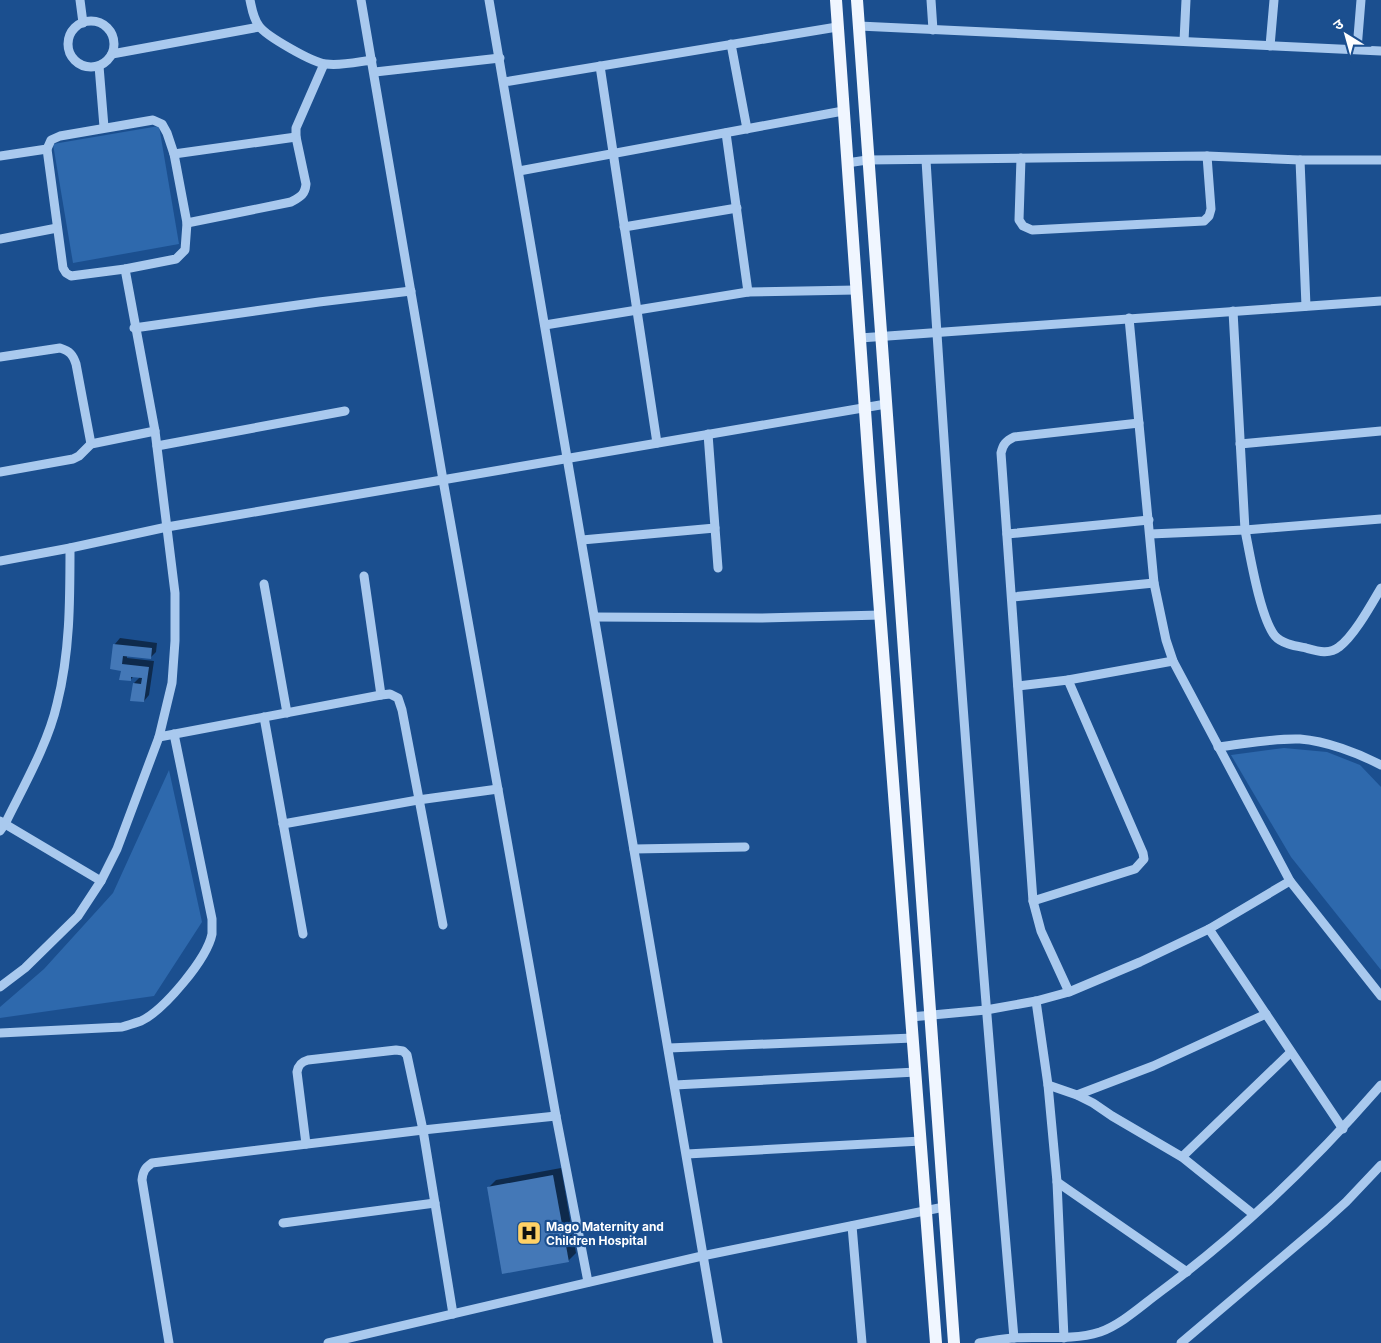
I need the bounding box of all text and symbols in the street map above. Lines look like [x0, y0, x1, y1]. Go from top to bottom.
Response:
north arrow [1321, 10, 1371, 60]
text: उ [1329, 14, 1347, 33]
place label: Mago Maternity and Children Hospital [546, 1219, 664, 1248]
hospital icon: Mago Maternity and Children Hospital [516, 1220, 542, 1246]

